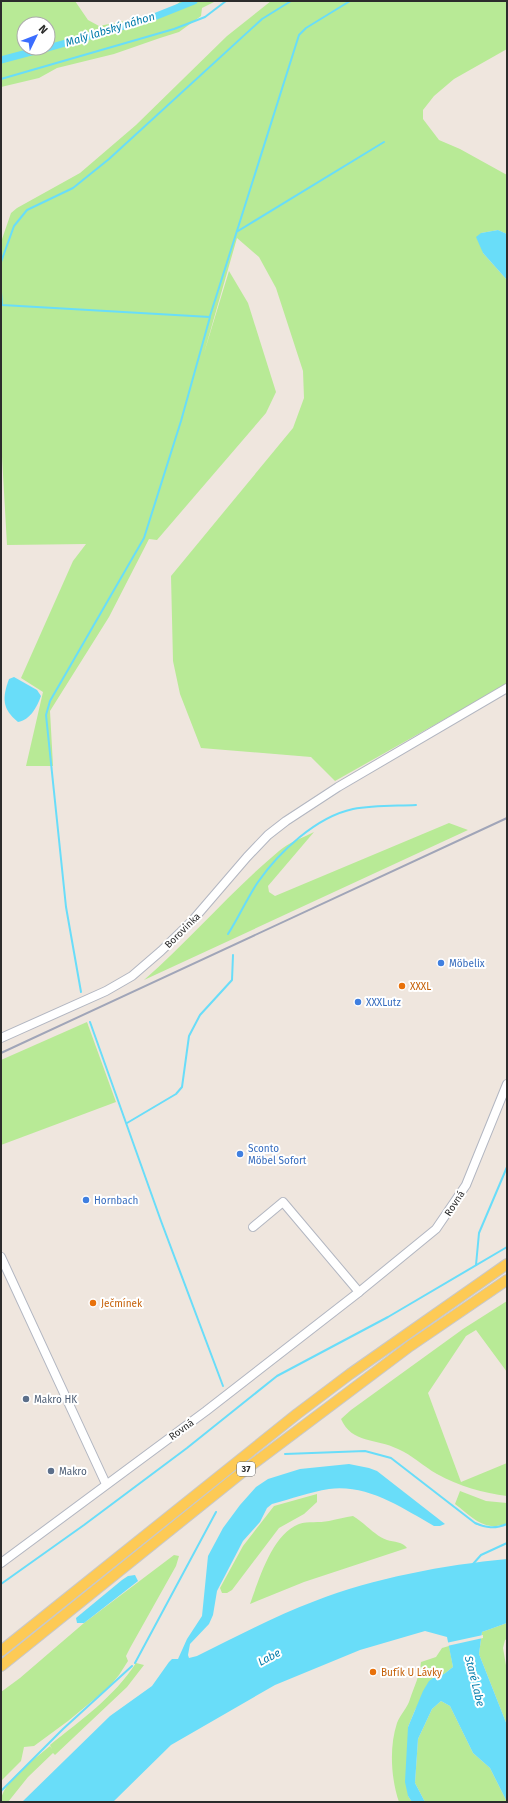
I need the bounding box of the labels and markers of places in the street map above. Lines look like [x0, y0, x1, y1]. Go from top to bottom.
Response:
marker: Möbelix [436, 958, 446, 968]
place label: Möbelix [449, 958, 485, 970]
marker: XXXL [397, 981, 407, 991]
place label: XXXL [410, 981, 431, 993]
marker: XXXLutz [353, 997, 363, 1007]
place label: XXXLutz [366, 997, 401, 1009]
place label: Sconto Möbel Sofort [248, 1143, 307, 1167]
marker: Sconto Möbel Sofort [235, 1149, 245, 1159]
marker: Hornbach [81, 1195, 91, 1205]
place label: Hornbach [94, 1195, 138, 1207]
place label: Ječmínek [101, 1297, 143, 1310]
marker: Ječmínek [88, 1298, 98, 1308]
marker: Makro HK [21, 1394, 31, 1404]
place label: Makro HK [34, 1394, 77, 1406]
marker: Makro [46, 1466, 56, 1476]
place label: Makro [59, 1466, 87, 1478]
place label: Bufík U Lávky [381, 1666, 442, 1679]
marker: Bufík U Lávky [368, 1667, 378, 1677]

